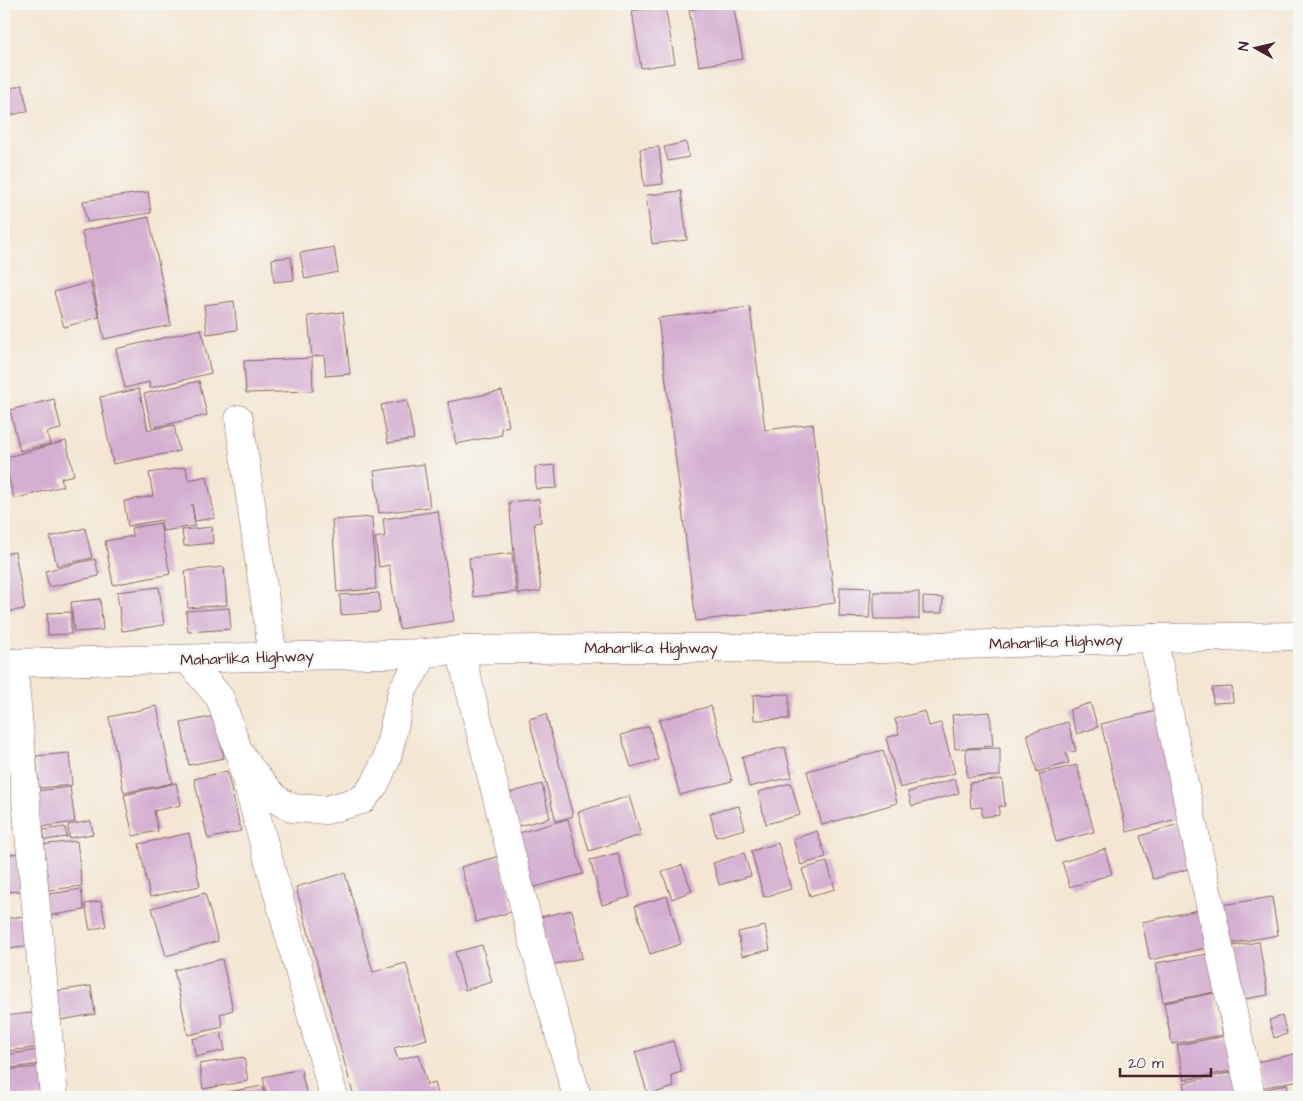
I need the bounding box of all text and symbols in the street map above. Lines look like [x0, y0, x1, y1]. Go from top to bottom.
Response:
north arrow [1230, 22, 1280, 72]
text: N [1234, 40, 1255, 52]
street label: Maharlika Highway [989, 629, 1123, 656]
street label: Maharlika Highway [584, 637, 718, 660]
street label: Maharlika Highway [180, 645, 314, 672]
scale bar [1120, 1046, 1212, 1078]
text: 20 m [1128, 1053, 1164, 1074]

